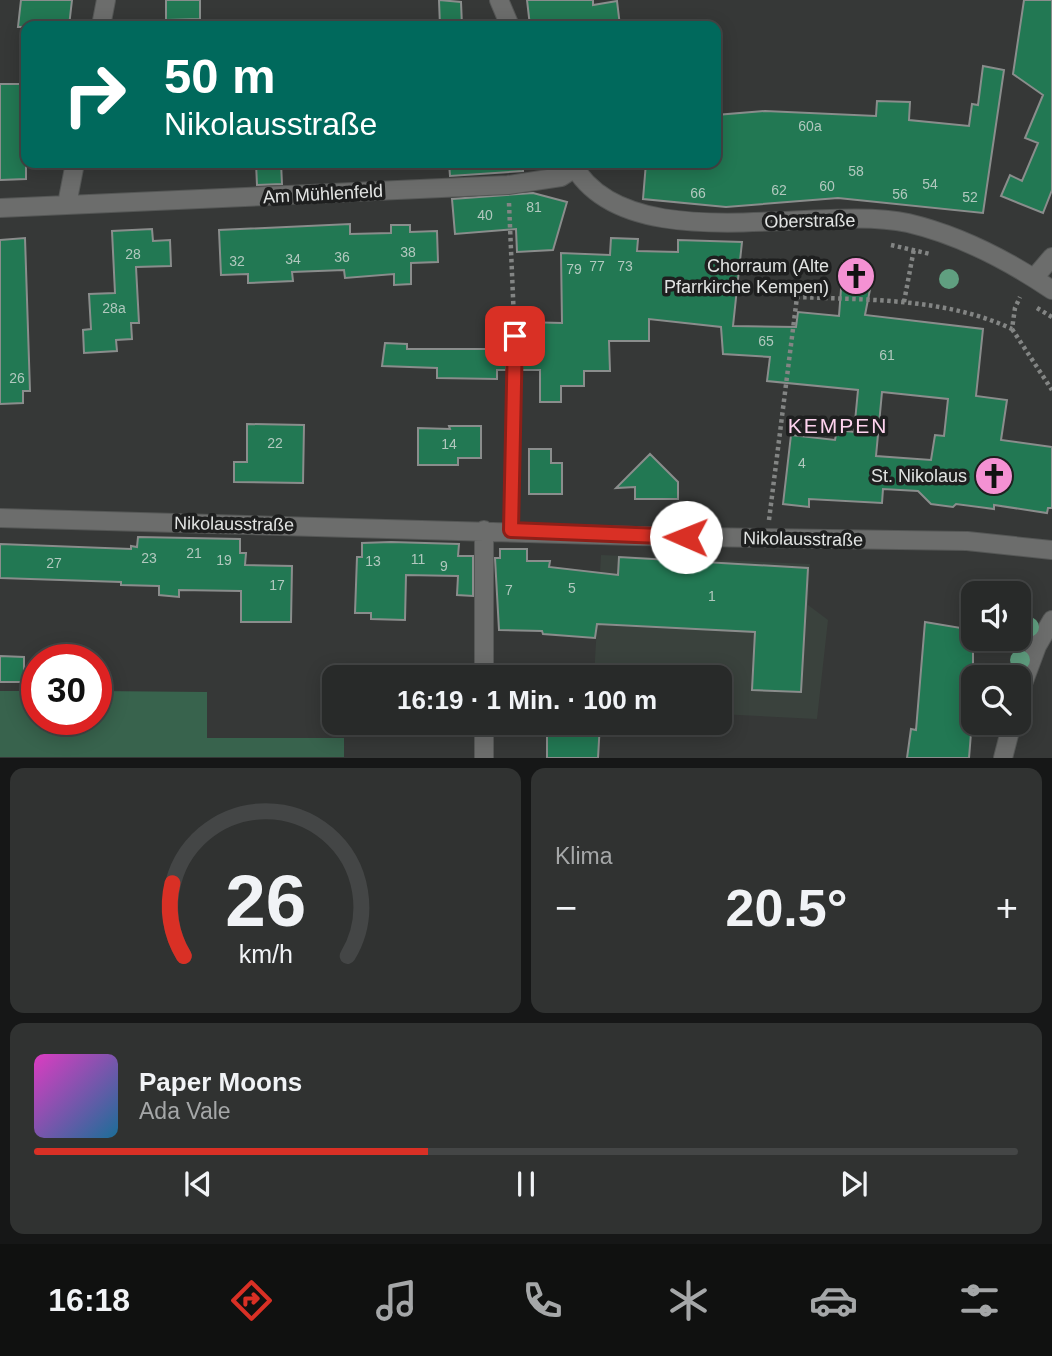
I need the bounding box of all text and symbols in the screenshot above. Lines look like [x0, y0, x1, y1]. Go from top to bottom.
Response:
icon: right [49, 49, 140, 140]
text: 50 m [164, 49, 276, 103]
text: Nikolausstraße [164, 106, 377, 142]
house number: 60a [798, 118, 822, 134]
house number: 58 [848, 163, 864, 179]
house number: 54 [922, 176, 938, 192]
house number: 60 [819, 178, 835, 194]
street label: Am Mühlenfeld [263, 181, 383, 207]
house number: 62 [771, 182, 787, 198]
house number: 66 [690, 185, 706, 201]
house number: 56 [892, 186, 908, 202]
house number: 52 [962, 189, 978, 205]
house number: 81 [526, 199, 542, 215]
house number: 40 [477, 207, 493, 223]
street label: Oberstraße [764, 210, 856, 232]
house number: 38 [400, 244, 416, 260]
house number: 28 [125, 246, 141, 262]
house number: 36 [334, 249, 350, 265]
house number: 34 [285, 251, 301, 267]
house number: 32 [229, 253, 245, 269]
church icon: Chorraum (Alte Pfarrkirche Kempen) [835, 255, 877, 297]
place label: Chorraum (Alte Pfarrkirche Kempen) [664, 256, 829, 297]
house number: 77 [589, 258, 605, 274]
house number: 73 [617, 258, 633, 274]
house number: 79 [566, 261, 582, 277]
house number: 28a [102, 300, 126, 316]
pin [485, 306, 545, 366]
icon: arrive [496, 317, 534, 355]
house number: 65 [758, 333, 774, 349]
house number: 61 [879, 347, 895, 363]
house number: 26 [9, 370, 25, 386]
district label: KEMPEN [788, 414, 888, 437]
house number: 22 [267, 435, 283, 451]
house number: 14 [441, 436, 457, 452]
house number: 4 [798, 455, 806, 471]
church icon: St. Nikolaus [973, 455, 1015, 497]
place label: St. Nikolaus [871, 466, 967, 486]
position arrow [649, 500, 723, 574]
street label: Nikolausstraße [174, 513, 294, 535]
street label: Nikolausstraße [743, 528, 863, 550]
house number: 21 [186, 545, 202, 561]
house number: 23 [141, 550, 157, 566]
house number: 11 [411, 551, 425, 567]
house number: 19 [216, 552, 232, 568]
house number: 13 [365, 553, 381, 569]
house number: 27 [46, 555, 62, 571]
house number: 9 [440, 558, 448, 574]
house number: 17 [269, 577, 285, 593]
house number: 5 [568, 580, 576, 596]
map controls [961, 581, 1031, 735]
button: sound [961, 581, 1031, 651]
house number: 7 [505, 582, 513, 598]
house number: 1 [708, 588, 716, 604]
speed limit sign: 30 [21, 644, 112, 735]
button: search [961, 665, 1031, 735]
text: 16:19 · 1 Min. · 100 m [397, 685, 657, 715]
text: Klima [555, 843, 613, 869]
text: 26 [225, 861, 306, 942]
text: 20.5° [725, 879, 848, 937]
text: − [555, 887, 577, 929]
text: + [996, 887, 1018, 929]
text: km/h [238, 940, 293, 968]
text: Paper Moons [139, 1067, 302, 1097]
text: Ada Vale [139, 1098, 231, 1124]
icon: previous [179, 1165, 217, 1203]
icon: pause [507, 1165, 545, 1203]
icon: next [835, 1165, 873, 1203]
icon: directions [227, 1276, 276, 1325]
icon: music [372, 1276, 421, 1325]
icon: phone [518, 1276, 567, 1325]
icon: climate [664, 1276, 713, 1325]
icon: car [809, 1276, 858, 1325]
icon: filters [955, 1276, 1004, 1325]
text: 16:18 [48, 1282, 130, 1318]

